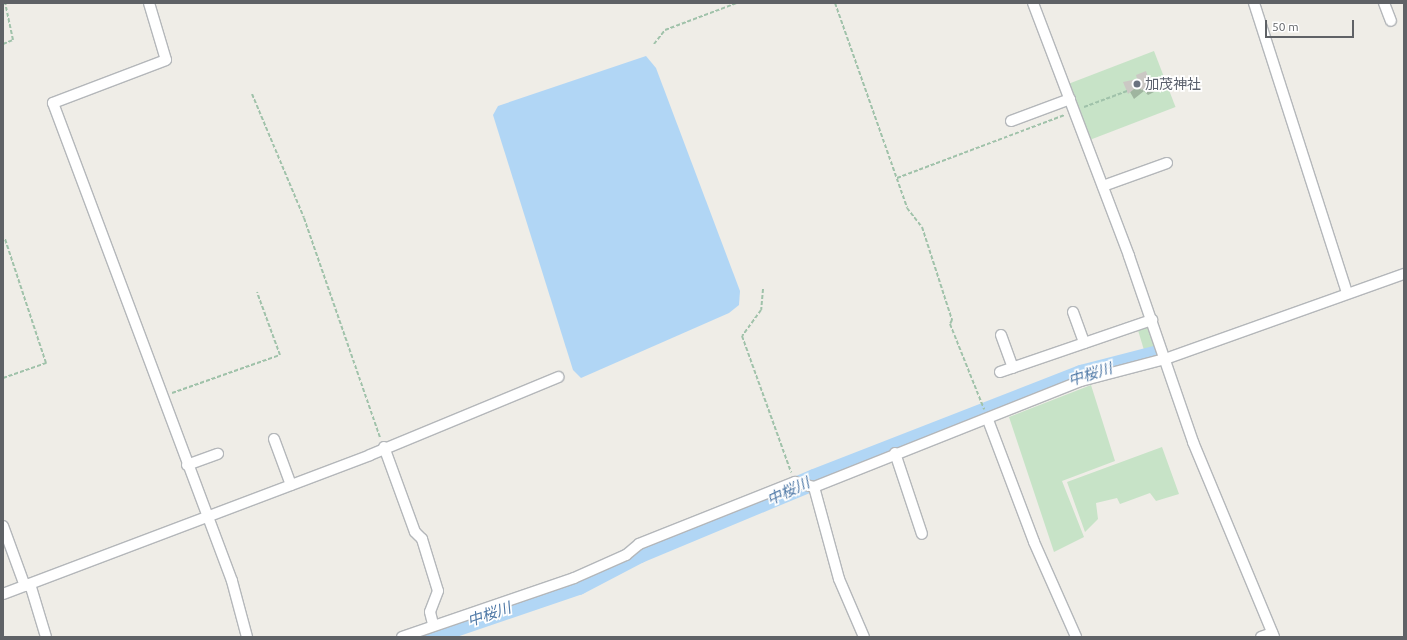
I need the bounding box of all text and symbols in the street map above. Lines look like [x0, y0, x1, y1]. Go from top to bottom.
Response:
scale bar [1267, 12, 1356, 38]
text: 50 m [1272, 20, 1299, 33]
place label: 加茂神社 [1145, 76, 1201, 92]
marker: 加茂神社 [1132, 79, 1142, 89]
water label: 中桜川 [1066, 359, 1114, 389]
water label: 中桜川 [764, 473, 812, 509]
water label: 中桜川 [465, 598, 513, 630]

